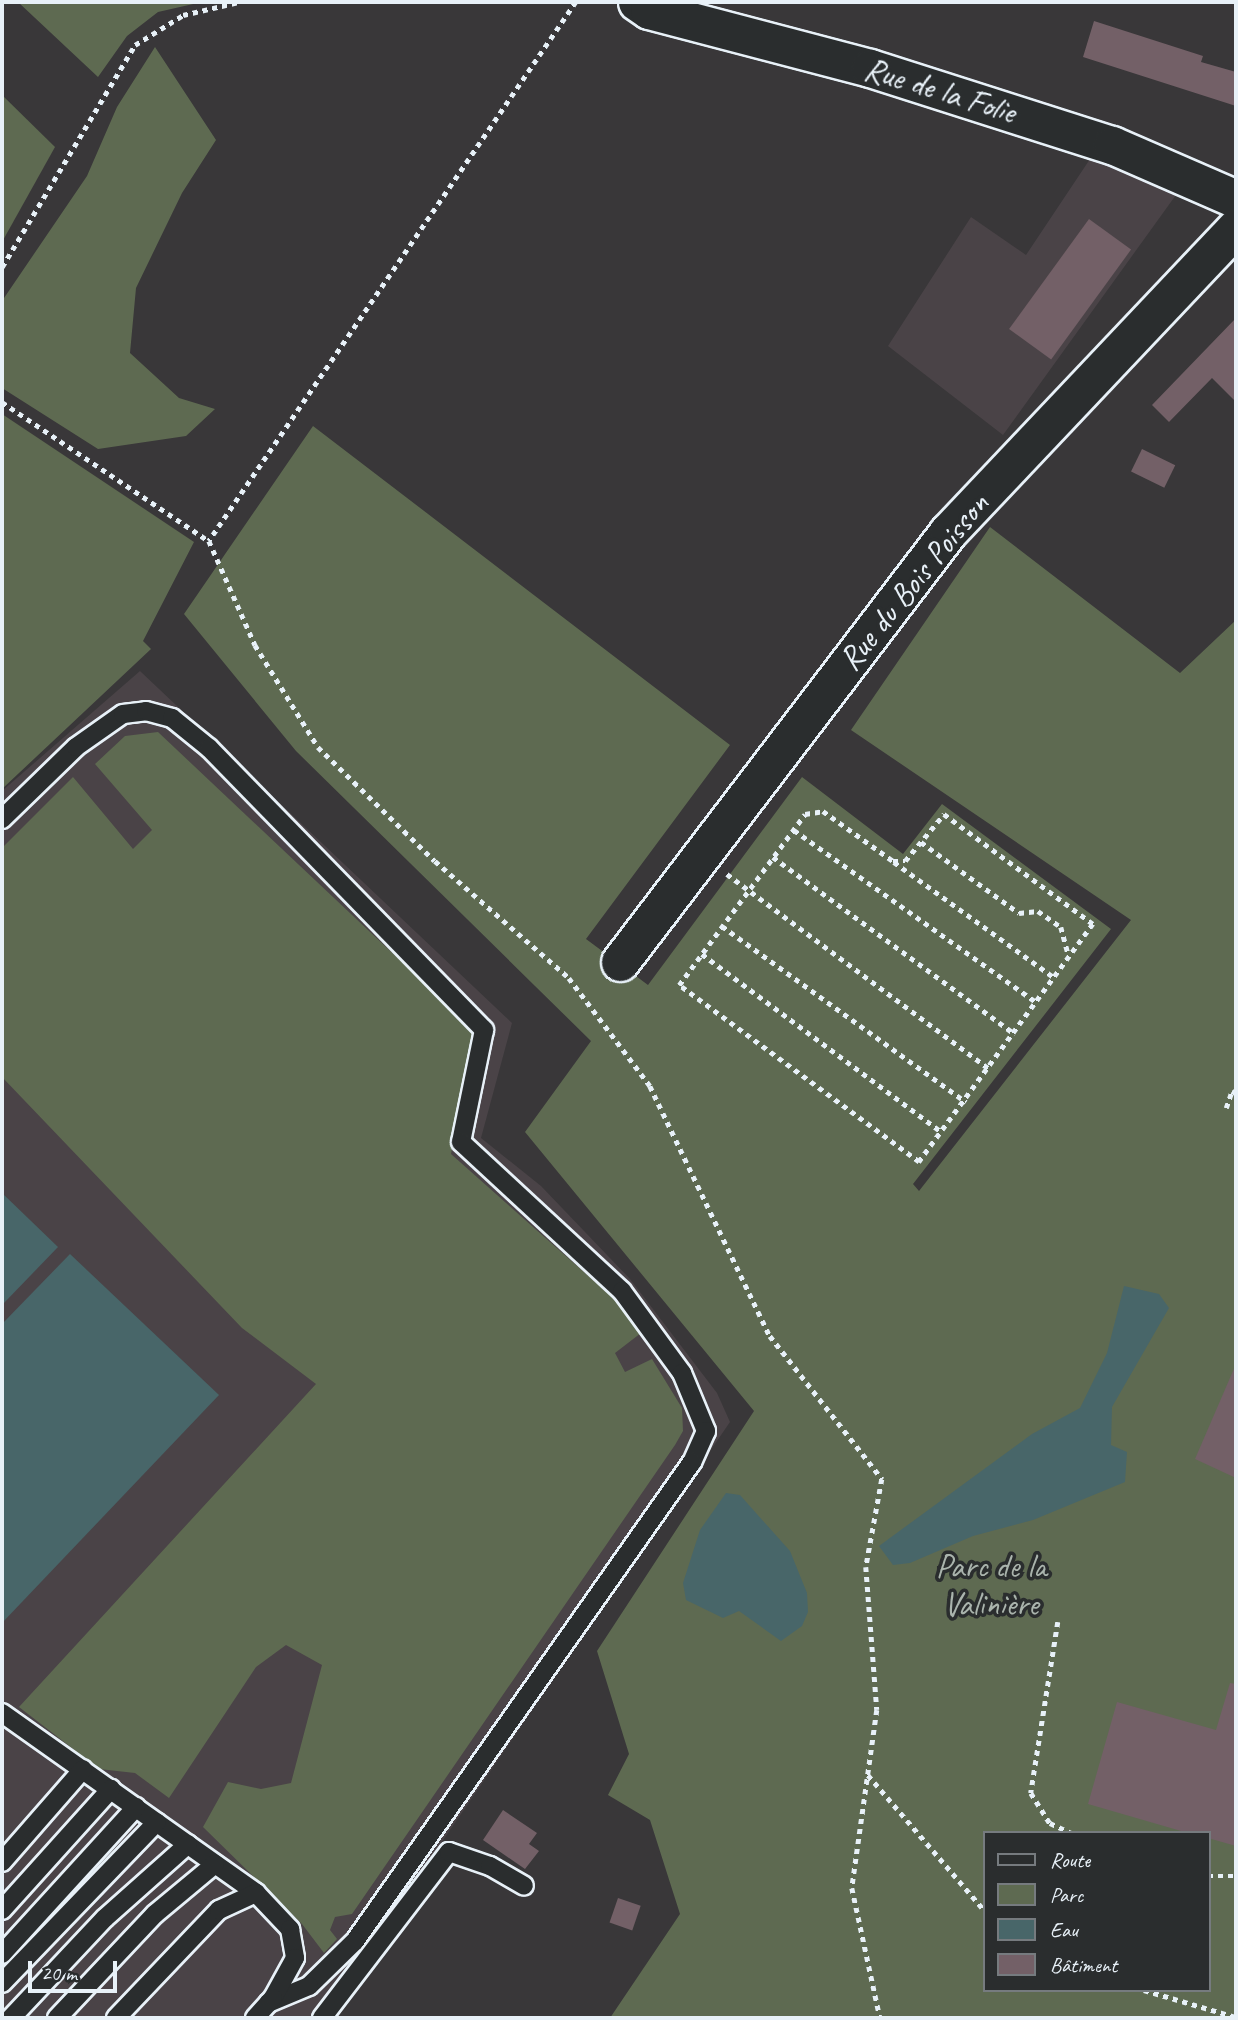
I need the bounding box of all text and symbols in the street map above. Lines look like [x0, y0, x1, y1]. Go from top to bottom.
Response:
street label: Rue de la Folie [860, 49, 1020, 133]
street label: Rue du Bois Poisson [831, 486, 997, 678]
park label: Parc de la Valinière [935, 1547, 1047, 1625]
legend [982, 1831, 1210, 1992]
text: Route [1050, 1847, 1090, 1873]
text: Parc [1050, 1882, 1083, 1908]
text: Eau [1050, 1917, 1078, 1943]
scale bar [32, 1946, 121, 1990]
text: Bâtiment [1050, 1952, 1117, 1978]
text: 20 m [41, 1960, 77, 1986]

